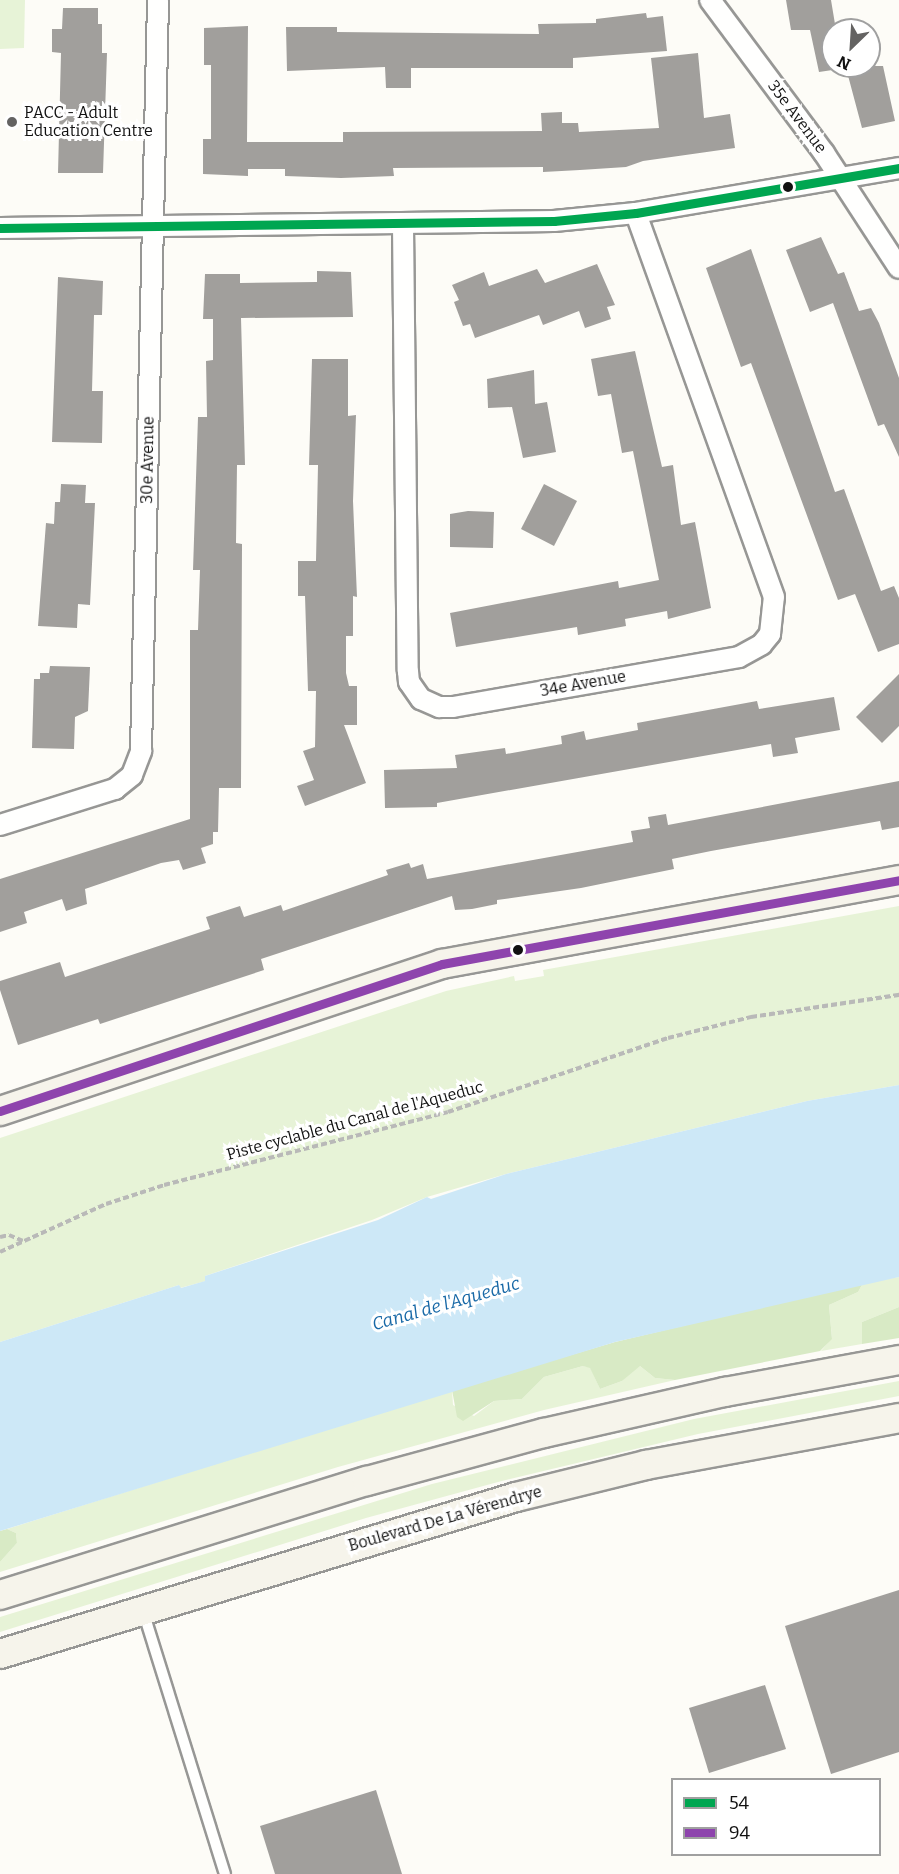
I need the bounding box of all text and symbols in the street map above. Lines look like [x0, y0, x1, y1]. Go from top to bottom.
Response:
north arrow [821, 18, 881, 78]
text: N [834, 52, 854, 74]
street label: 35e Avenue [763, 77, 831, 157]
place label: PACC - Adult Education Centre [24, 103, 153, 141]
marker: PACC - Adult Education Centre [5, 115, 19, 129]
unlabelled marker [782, 181, 794, 193]
street label: 30e Avenue [138, 416, 158, 504]
street label: 34e Avenue [539, 667, 627, 701]
unlabelled marker [512, 944, 524, 956]
street label: Piste cyclable du Canal de l'Aqueduc [225, 1077, 485, 1165]
water label: Canal de l'Aqueduc [370, 1273, 522, 1335]
street label: Boulevard De La Vérendrye [346, 1482, 544, 1556]
legend [671, 1778, 881, 1856]
text: 54 [729, 1792, 749, 1814]
text: 94 [729, 1822, 750, 1844]

